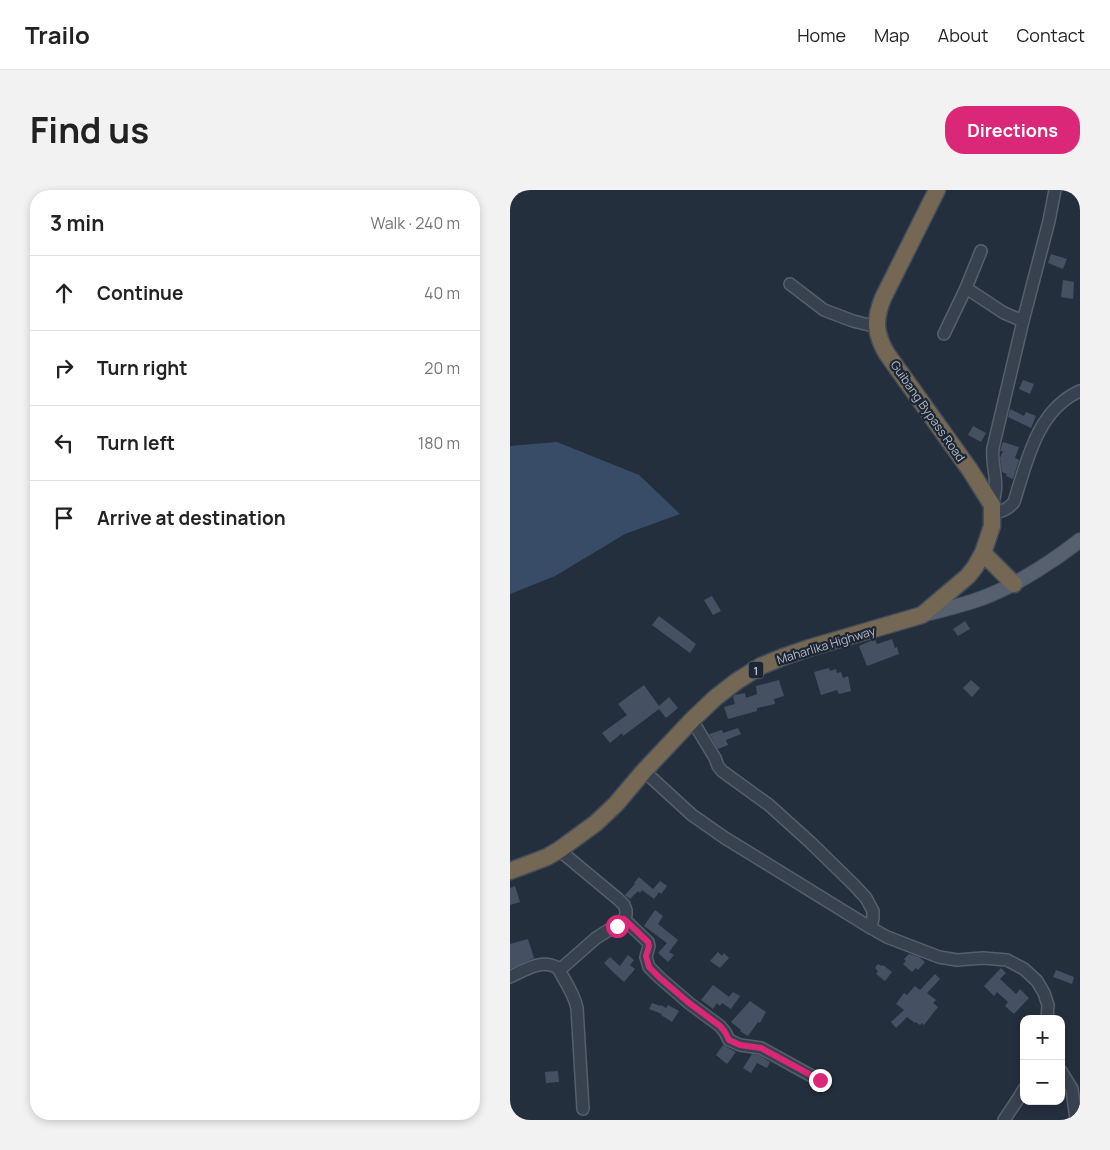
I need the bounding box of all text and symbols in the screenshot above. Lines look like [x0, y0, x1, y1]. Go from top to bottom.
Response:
text: Trailo [25, 18, 90, 51]
text: Home [797, 23, 846, 47]
text: Map [874, 23, 910, 47]
text: About [938, 23, 988, 47]
text: Contact [1016, 23, 1085, 47]
text: Find us [30, 106, 149, 154]
button: Directions [945, 106, 1080, 154]
text: 3 min [50, 209, 104, 237]
text: Walk · 240 m [370, 212, 460, 234]
icon: ahead [50, 279, 78, 307]
text: Continue [97, 280, 183, 306]
text: 40 m [424, 282, 460, 304]
icon: right [50, 354, 78, 382]
text: Turn right [97, 355, 187, 381]
text: 20 m [424, 357, 460, 379]
street label: Guibang Bypass Road [887, 357, 969, 465]
icon: left [50, 429, 78, 457]
text: Turn left [97, 430, 175, 456]
text: 180 m [418, 432, 460, 454]
icon: arrive [50, 504, 78, 532]
text: Arrive at destination [97, 505, 286, 531]
street label: Maharlika Highway [775, 622, 878, 668]
road number: 1 [748, 662, 764, 678]
route start [606, 915, 629, 938]
map controls [1020, 1015, 1065, 1105]
button: + [1020, 1015, 1065, 1060]
button: − [1020, 1060, 1065, 1105]
route end [809, 1069, 832, 1092]

